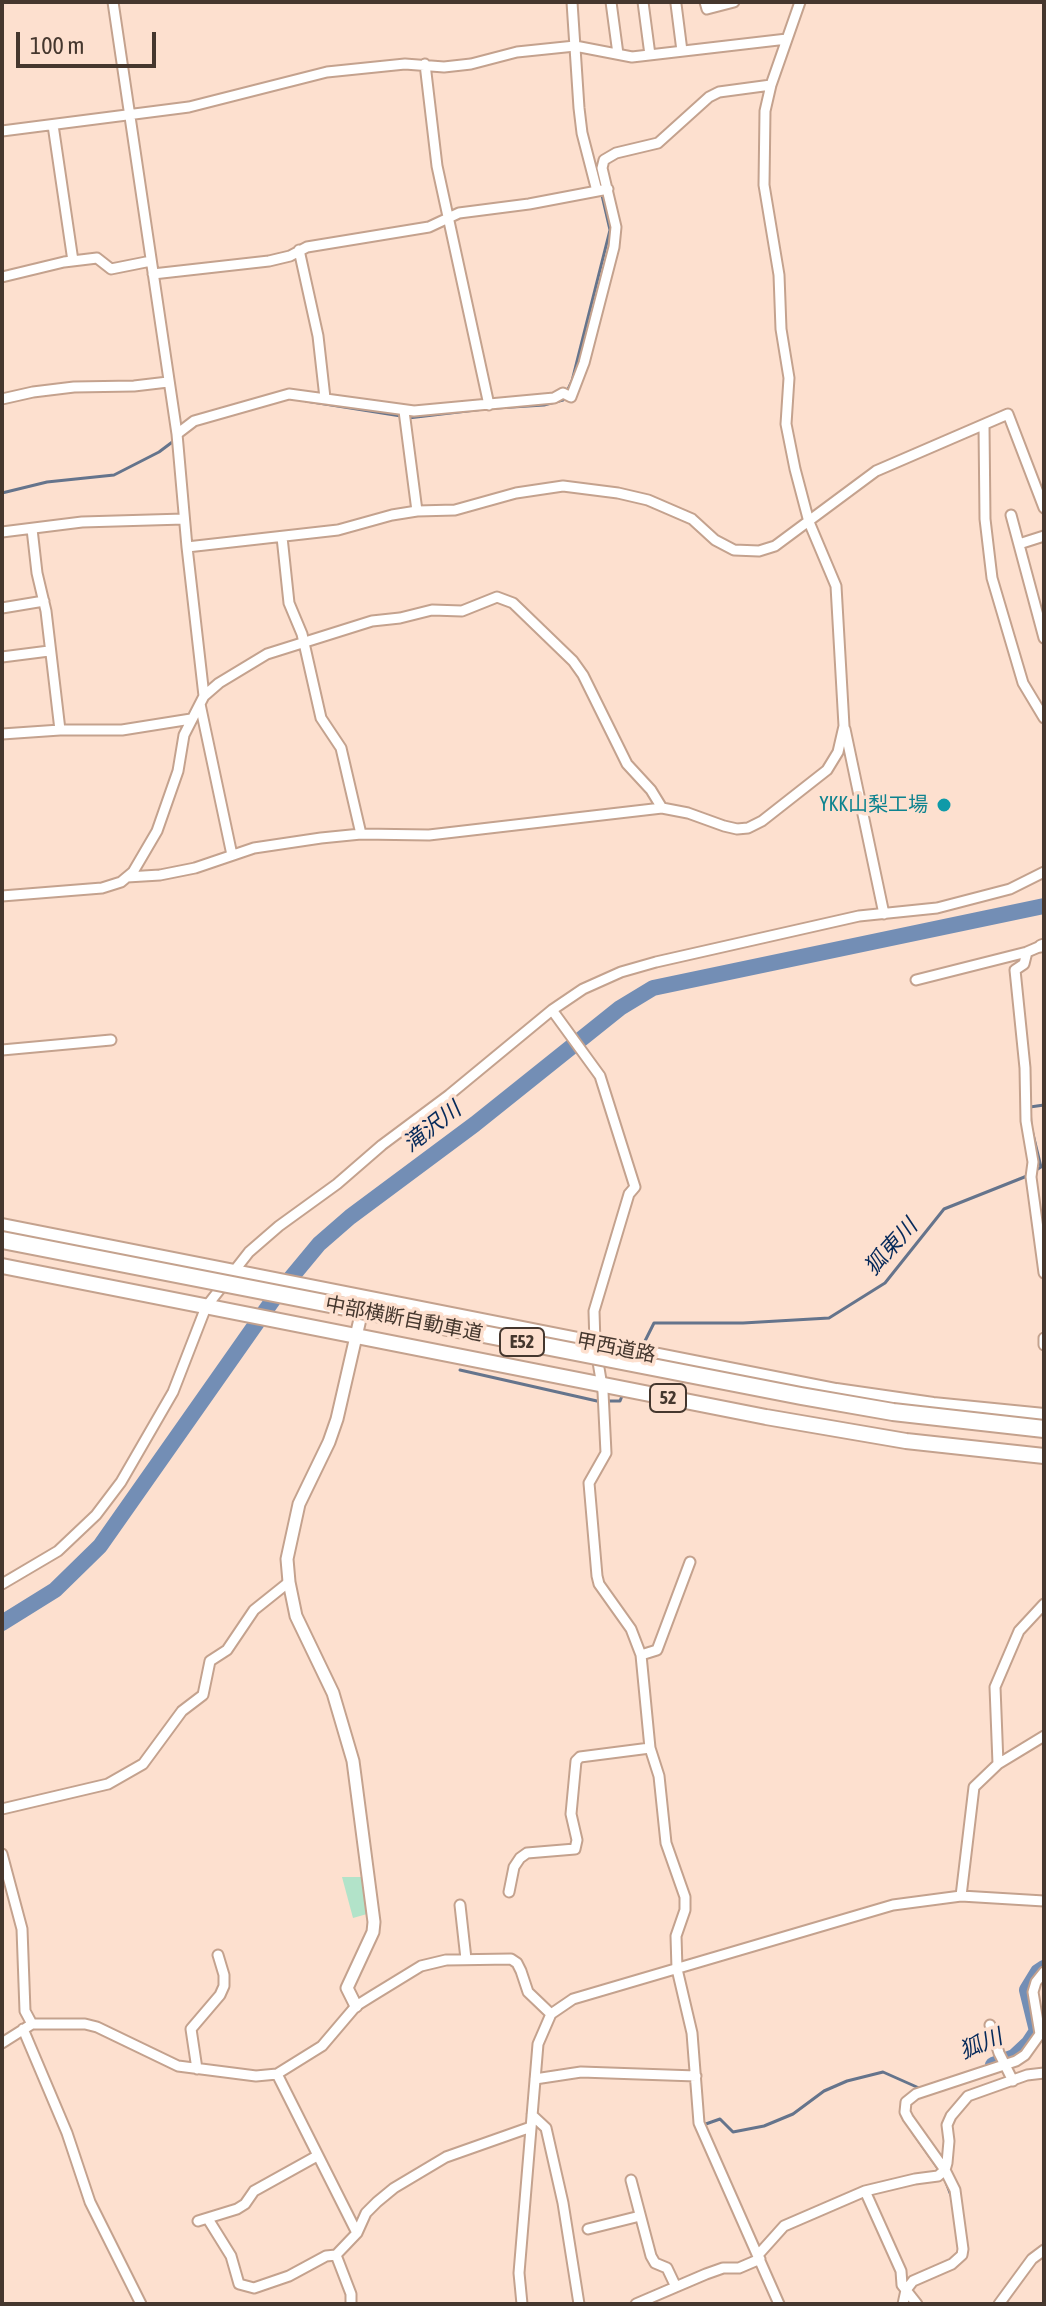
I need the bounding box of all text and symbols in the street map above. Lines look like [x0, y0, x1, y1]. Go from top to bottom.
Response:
scale bar [20, 16, 160, 66]
text: 100 m [30, 32, 84, 59]
place label: YKK山梨工場 [820, 793, 928, 817]
marker: YKK山梨工場 [935, 796, 953, 814]
water label: 滝沢川 [398, 1096, 466, 1158]
water label: 狐東川 [859, 1214, 923, 1280]
street label: 中部横断自動車道 [323, 1292, 485, 1346]
road number: E52 [500, 1328, 544, 1356]
street label: 甲西道路 [574, 1329, 658, 1367]
road number: 52 [650, 1384, 686, 1412]
water label: 狐川 [956, 2024, 1006, 2064]

